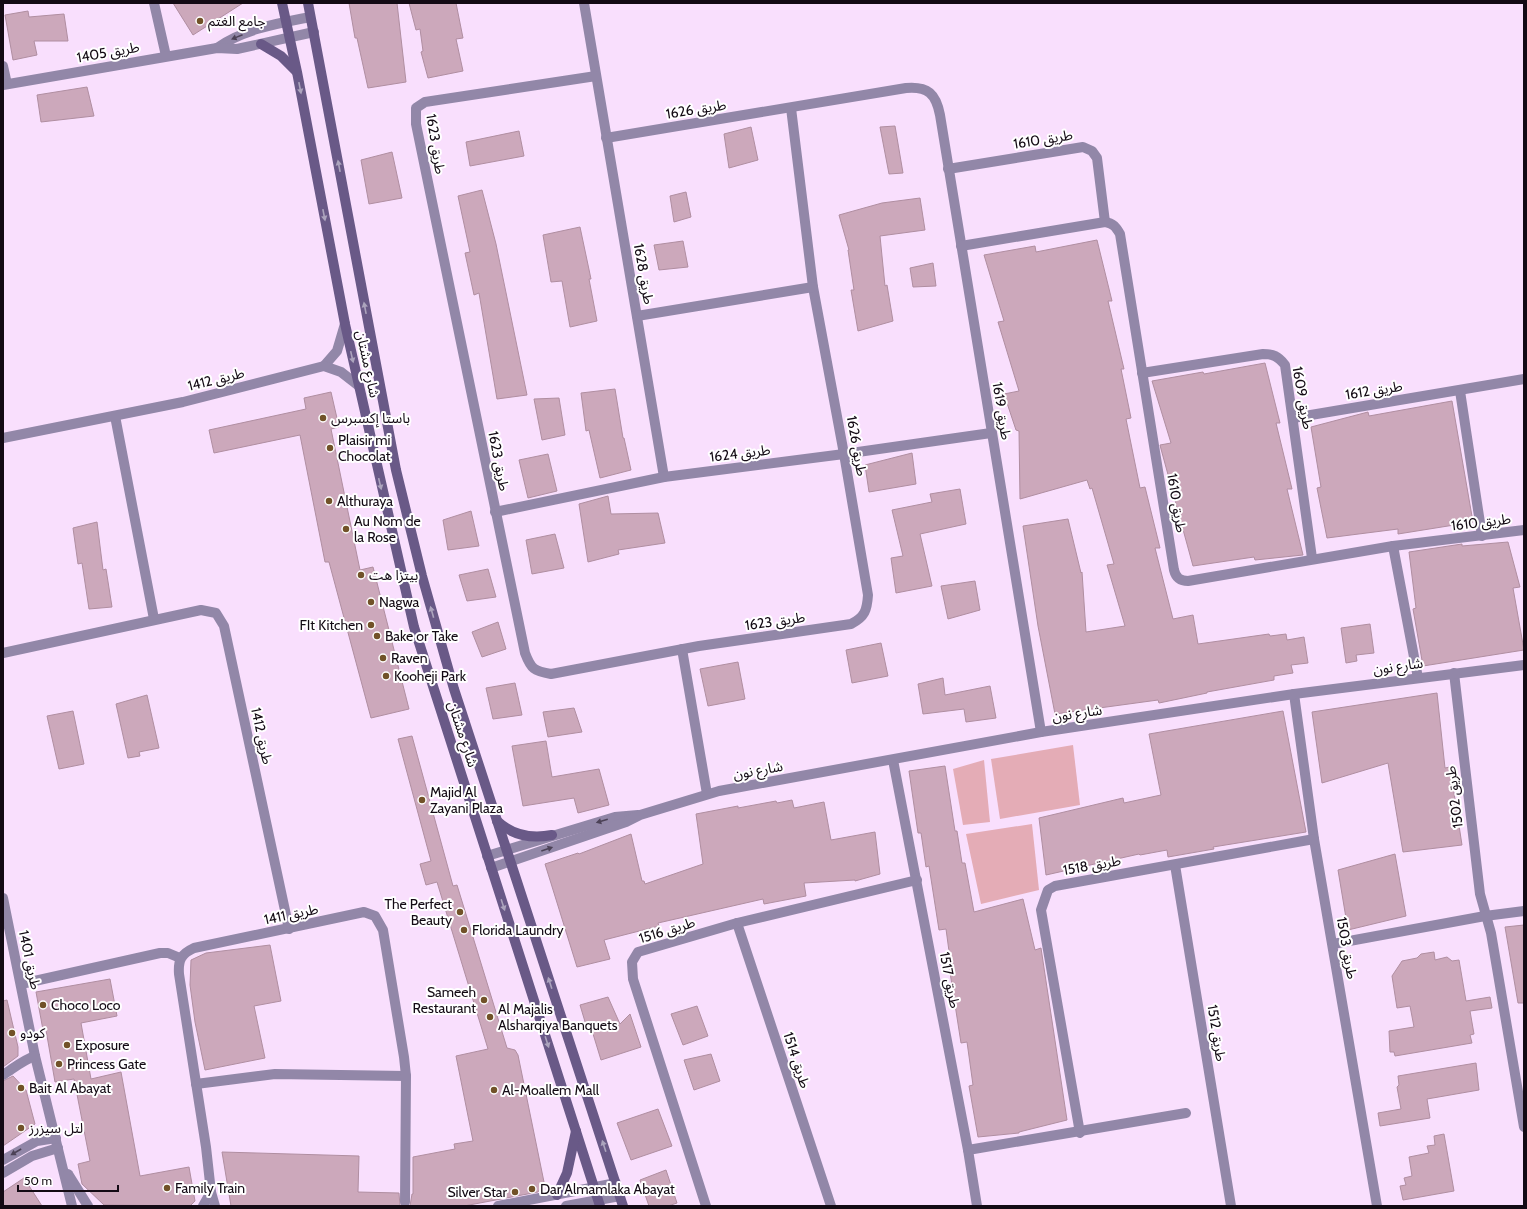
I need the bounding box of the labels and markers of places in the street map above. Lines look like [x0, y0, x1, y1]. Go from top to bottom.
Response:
place label: جامع الغتم [208, 12, 266, 32]
marker: جامع الغتم [195, 16, 205, 26]
place label: باستا إكسبرس [331, 409, 410, 428]
marker: باستا إكسبرس [318, 413, 328, 423]
place label: Plaisir mi Chocolat [338, 431, 391, 465]
marker: Plaisir mi Chocolat [325, 443, 335, 453]
place label: Althuraya [337, 492, 393, 510]
marker: Althuraya [324, 496, 334, 506]
place label: Au Nom de la Rose [354, 512, 421, 546]
marker: Au Nom de la Rose [341, 524, 351, 534]
place label: بيتزا هت [369, 566, 418, 584]
marker: بيتزا هت [356, 570, 366, 580]
place label: Nagwa [379, 593, 420, 611]
marker: Nagwa [366, 597, 376, 607]
place label: FIt Kitchen [300, 616, 363, 634]
marker: FIt Kitchen [366, 620, 376, 630]
place label: Bake or Take [385, 627, 458, 645]
marker: Bake or Take [372, 631, 382, 641]
place label: Raven [391, 649, 428, 667]
marker: Raven [378, 653, 388, 663]
place label: Kooheji Park [394, 667, 467, 685]
marker: Kooheji Park [381, 671, 391, 681]
place label: Majid Al Zayani Plaza [430, 783, 503, 817]
marker: Majid Al Zayani Plaza [417, 795, 427, 805]
place label: The Perfect Beauty [385, 895, 452, 929]
marker: The Perfect Beauty [455, 907, 465, 917]
place label: Florida Laundry [472, 921, 563, 939]
marker: Florida Laundry [459, 925, 469, 935]
place label: Sameeh Restaurant [413, 983, 476, 1017]
marker: Sameeh Restaurant [479, 995, 489, 1005]
place label: Choco Loco [51, 996, 121, 1014]
marker: Choco Loco [38, 1000, 48, 1010]
place label: Al Majalis Alsharqiya Banquets [498, 1000, 618, 1034]
marker: Al Majalis Alsharqiya Banquets [485, 1012, 495, 1022]
place label: كودو [20, 1024, 46, 1042]
marker: كودو [7, 1028, 17, 1038]
place label: Exposure [75, 1036, 129, 1054]
marker: Exposure [62, 1040, 72, 1050]
place label: Princess Gate [67, 1055, 146, 1073]
marker: Princess Gate [54, 1059, 64, 1069]
place label: Bait Al Abayat [29, 1079, 111, 1097]
place label: Al-Moallem Mall [502, 1081, 600, 1099]
marker: Bait Al Abayat [16, 1083, 26, 1093]
marker: Al-Moallem Mall [489, 1085, 499, 1095]
place label: لتل سيزرز [28, 1119, 83, 1137]
marker: لتل سيزرز [16, 1123, 26, 1133]
place label: Family Train [175, 1179, 245, 1197]
place label: Dar Almamlaka Abayat [540, 1180, 675, 1198]
marker: Family Train [162, 1183, 172, 1193]
place label: Silver Star [447, 1183, 508, 1201]
marker: Dar Almamlaka Abayat [527, 1184, 537, 1194]
marker: Silver Star [510, 1187, 520, 1197]

